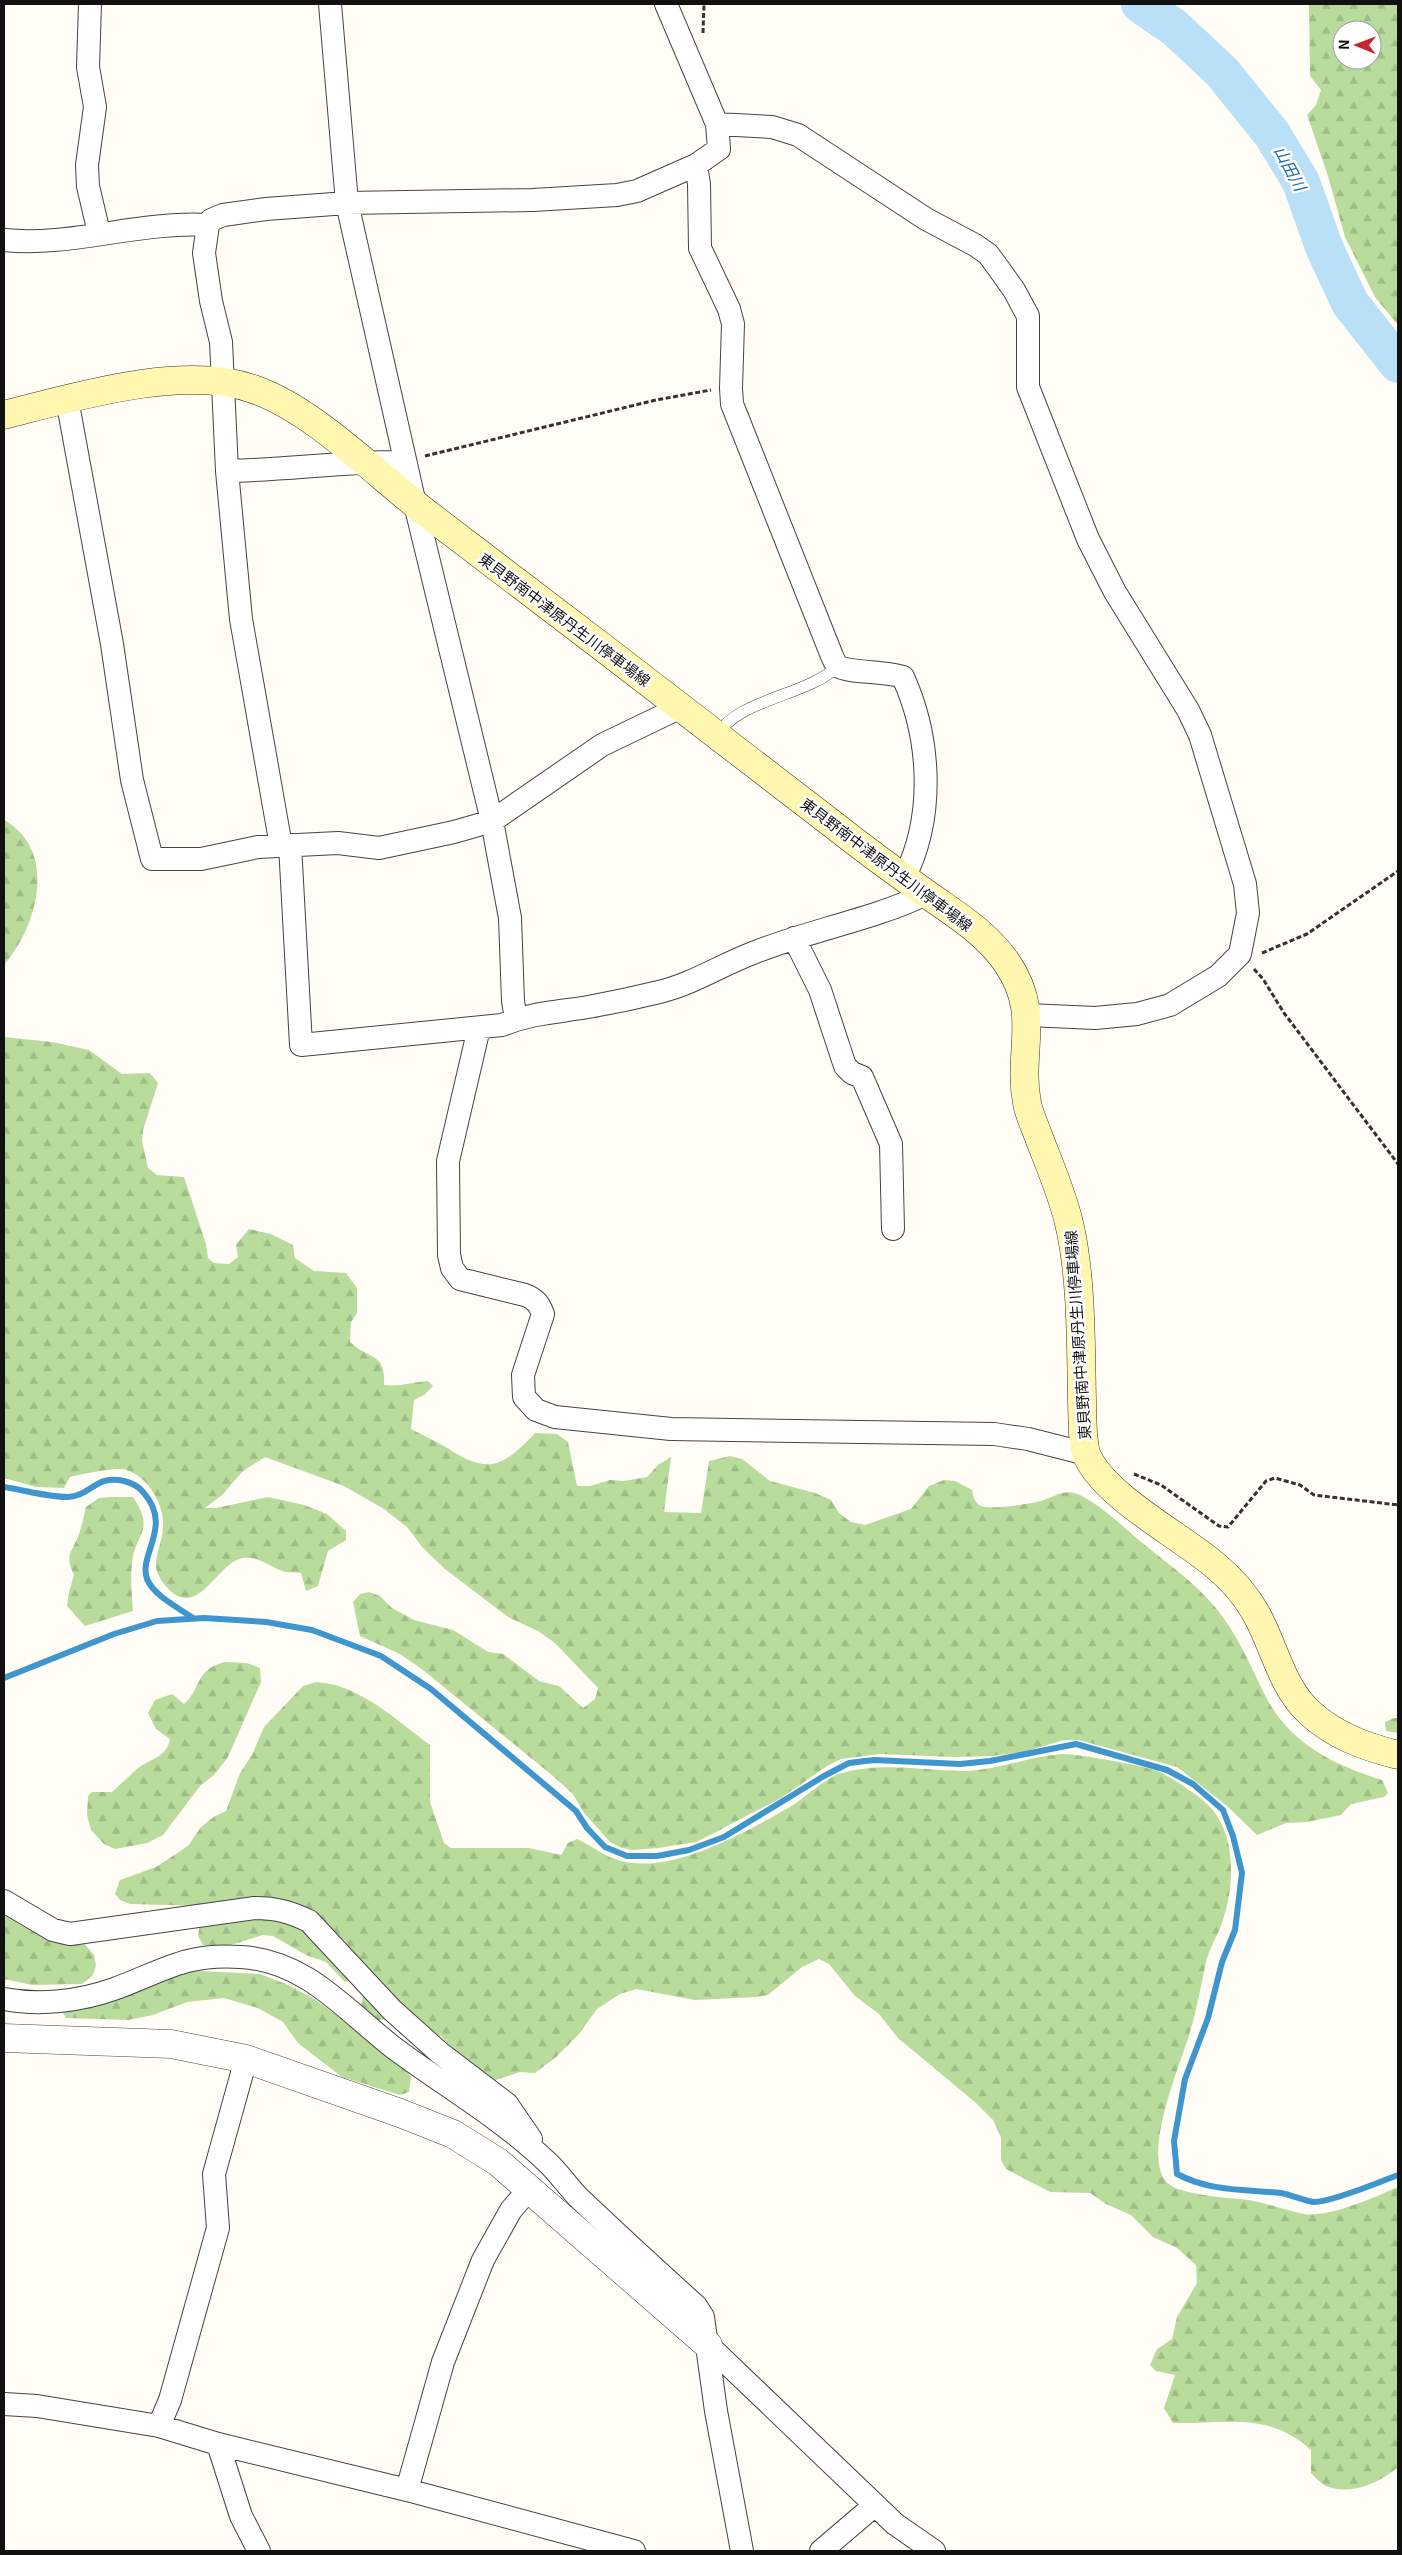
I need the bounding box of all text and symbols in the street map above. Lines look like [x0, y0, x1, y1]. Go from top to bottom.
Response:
north arrow [1332, 20, 1382, 70]
text: N [1333, 39, 1353, 50]
water label: 山田川 [1269, 141, 1314, 197]
street label: 東貝野南中津原丹生川停車場線 [475, 547, 655, 691]
street label: 東貝野南中津原丹生川停車場線 [797, 792, 977, 936]
street label: 東貝野南中津原丹生川停車場線 [1059, 1230, 1095, 1440]

